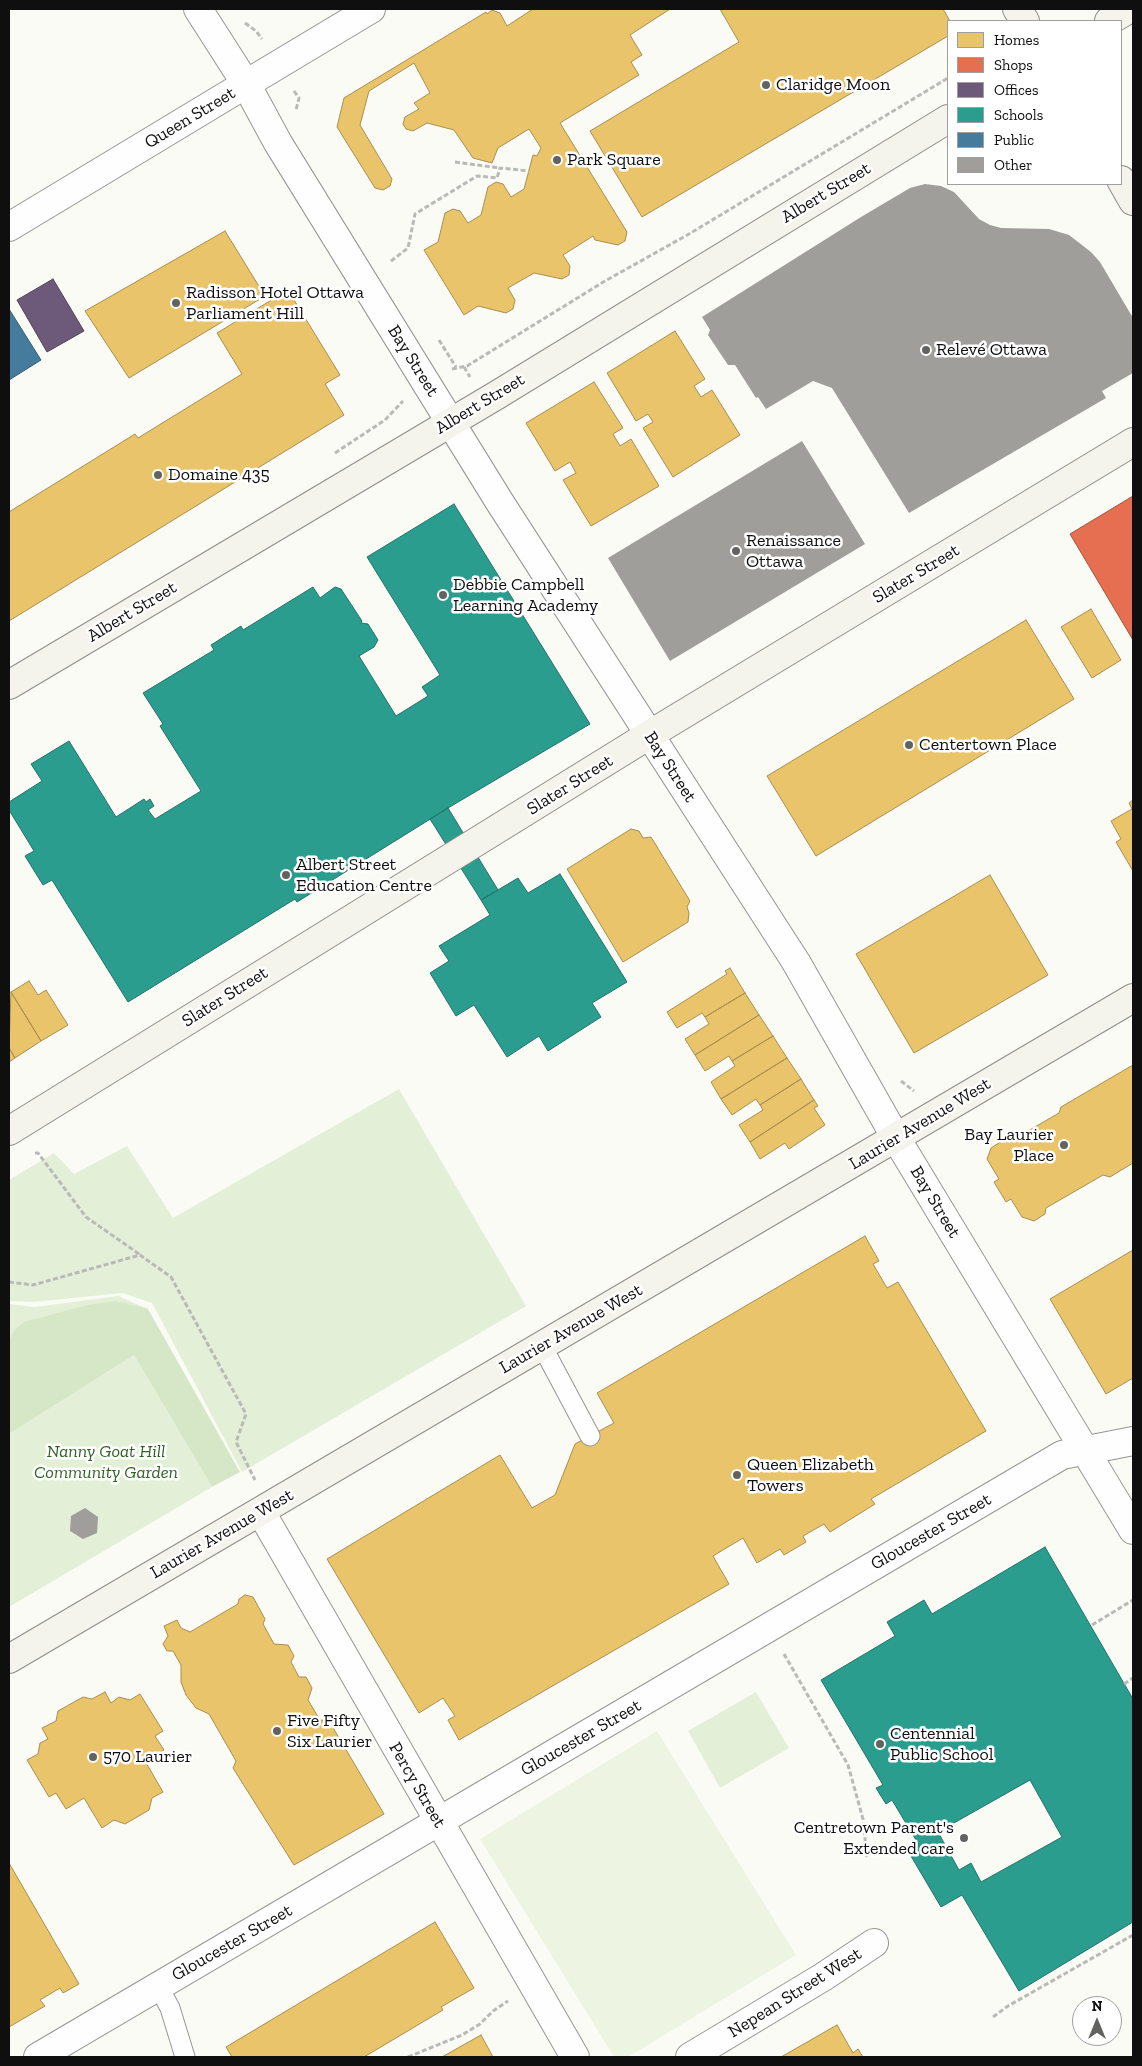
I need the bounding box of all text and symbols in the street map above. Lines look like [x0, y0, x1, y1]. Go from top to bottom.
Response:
legend [947, 20, 1122, 185]
text: Homes [994, 31, 1039, 49]
text: Shops [994, 56, 1033, 74]
place label: Claridge Moon [776, 74, 890, 96]
marker: Claridge Moon [760, 79, 772, 91]
text: Offices [994, 81, 1038, 99]
street label: Queen Street [141, 82, 239, 154]
text: Schools [994, 106, 1043, 124]
text: Public [994, 131, 1034, 149]
place label: Park Square [567, 149, 661, 171]
marker: Park Square [551, 154, 563, 166]
text: Other [994, 156, 1032, 174]
street label: Albert Street [777, 158, 875, 228]
place label: Radisson Hotel Ottawa Parliament Hill [186, 282, 364, 324]
marker: Radisson Hotel Ottawa Parliament Hill [170, 297, 182, 309]
street label: Bay Street [383, 321, 443, 401]
place label: Relevé Ottawa [936, 339, 1047, 361]
marker: Relevé Ottawa [920, 344, 932, 356]
street label: Albert Street [431, 369, 529, 439]
place label: Domaine 435 [168, 464, 270, 486]
marker: Domaine 435 [152, 469, 164, 481]
place label: Renaissance Ottawa [746, 530, 841, 572]
street label: Slater Street [869, 540, 963, 608]
marker: Renaissance Ottawa [730, 545, 742, 557]
place label: Debbie Campbell Learning Academy [453, 574, 598, 616]
street label: Albert Street [83, 577, 181, 647]
marker: Debbie Campbell Learning Academy [437, 589, 449, 601]
street label: Bay Street [639, 728, 701, 806]
place label: Centertown Place [919, 734, 1057, 756]
marker: Centertown Place [903, 739, 915, 751]
street label: Slater Street [523, 750, 617, 820]
place label: Albert Street Education Centre [296, 854, 432, 896]
marker: Albert Street Education Centre [280, 869, 292, 881]
street label: Slater Street [178, 962, 272, 1032]
street label: Laurier Avenue West [845, 1073, 995, 1175]
place label: Bay Laurier Place [964, 1124, 1054, 1166]
marker: Bay Laurier Place [1058, 1139, 1070, 1151]
street label: Bay Street [905, 1162, 965, 1242]
street label: Laurier Avenue West [496, 1279, 646, 1379]
park label: Nanny Goat Hill Community Garden [34, 1441, 178, 1484]
place label: Queen Elizabeth Towers [747, 1454, 874, 1496]
marker: Queen Elizabeth Towers [731, 1469, 743, 1481]
street label: Laurier Avenue West [147, 1484, 297, 1584]
street label: Gloucester Street [867, 1489, 995, 1575]
street label: Gloucester Street [517, 1695, 645, 1781]
place label: Five Fifty Six Laurier [287, 1710, 372, 1752]
place label: Centennial Public School [890, 1723, 994, 1766]
marker: Five Fifty Six Laurier [271, 1725, 283, 1737]
street label: Percy Street [384, 1738, 450, 1832]
marker: Centennial Public School [874, 1738, 886, 1750]
place label: 570 Laurier [103, 1746, 192, 1768]
marker: 570 Laurier [87, 1751, 99, 1763]
place label: Centretown Parent's Extended care [794, 1817, 954, 1860]
marker: Centretown Parent's Extended care [958, 1832, 970, 1844]
street label: Gloucester Street [168, 1900, 296, 1986]
street label: Nepean Street West [724, 1943, 866, 2043]
north arrow [1072, 1996, 1122, 2046]
text: N [1092, 1998, 1102, 2015]

